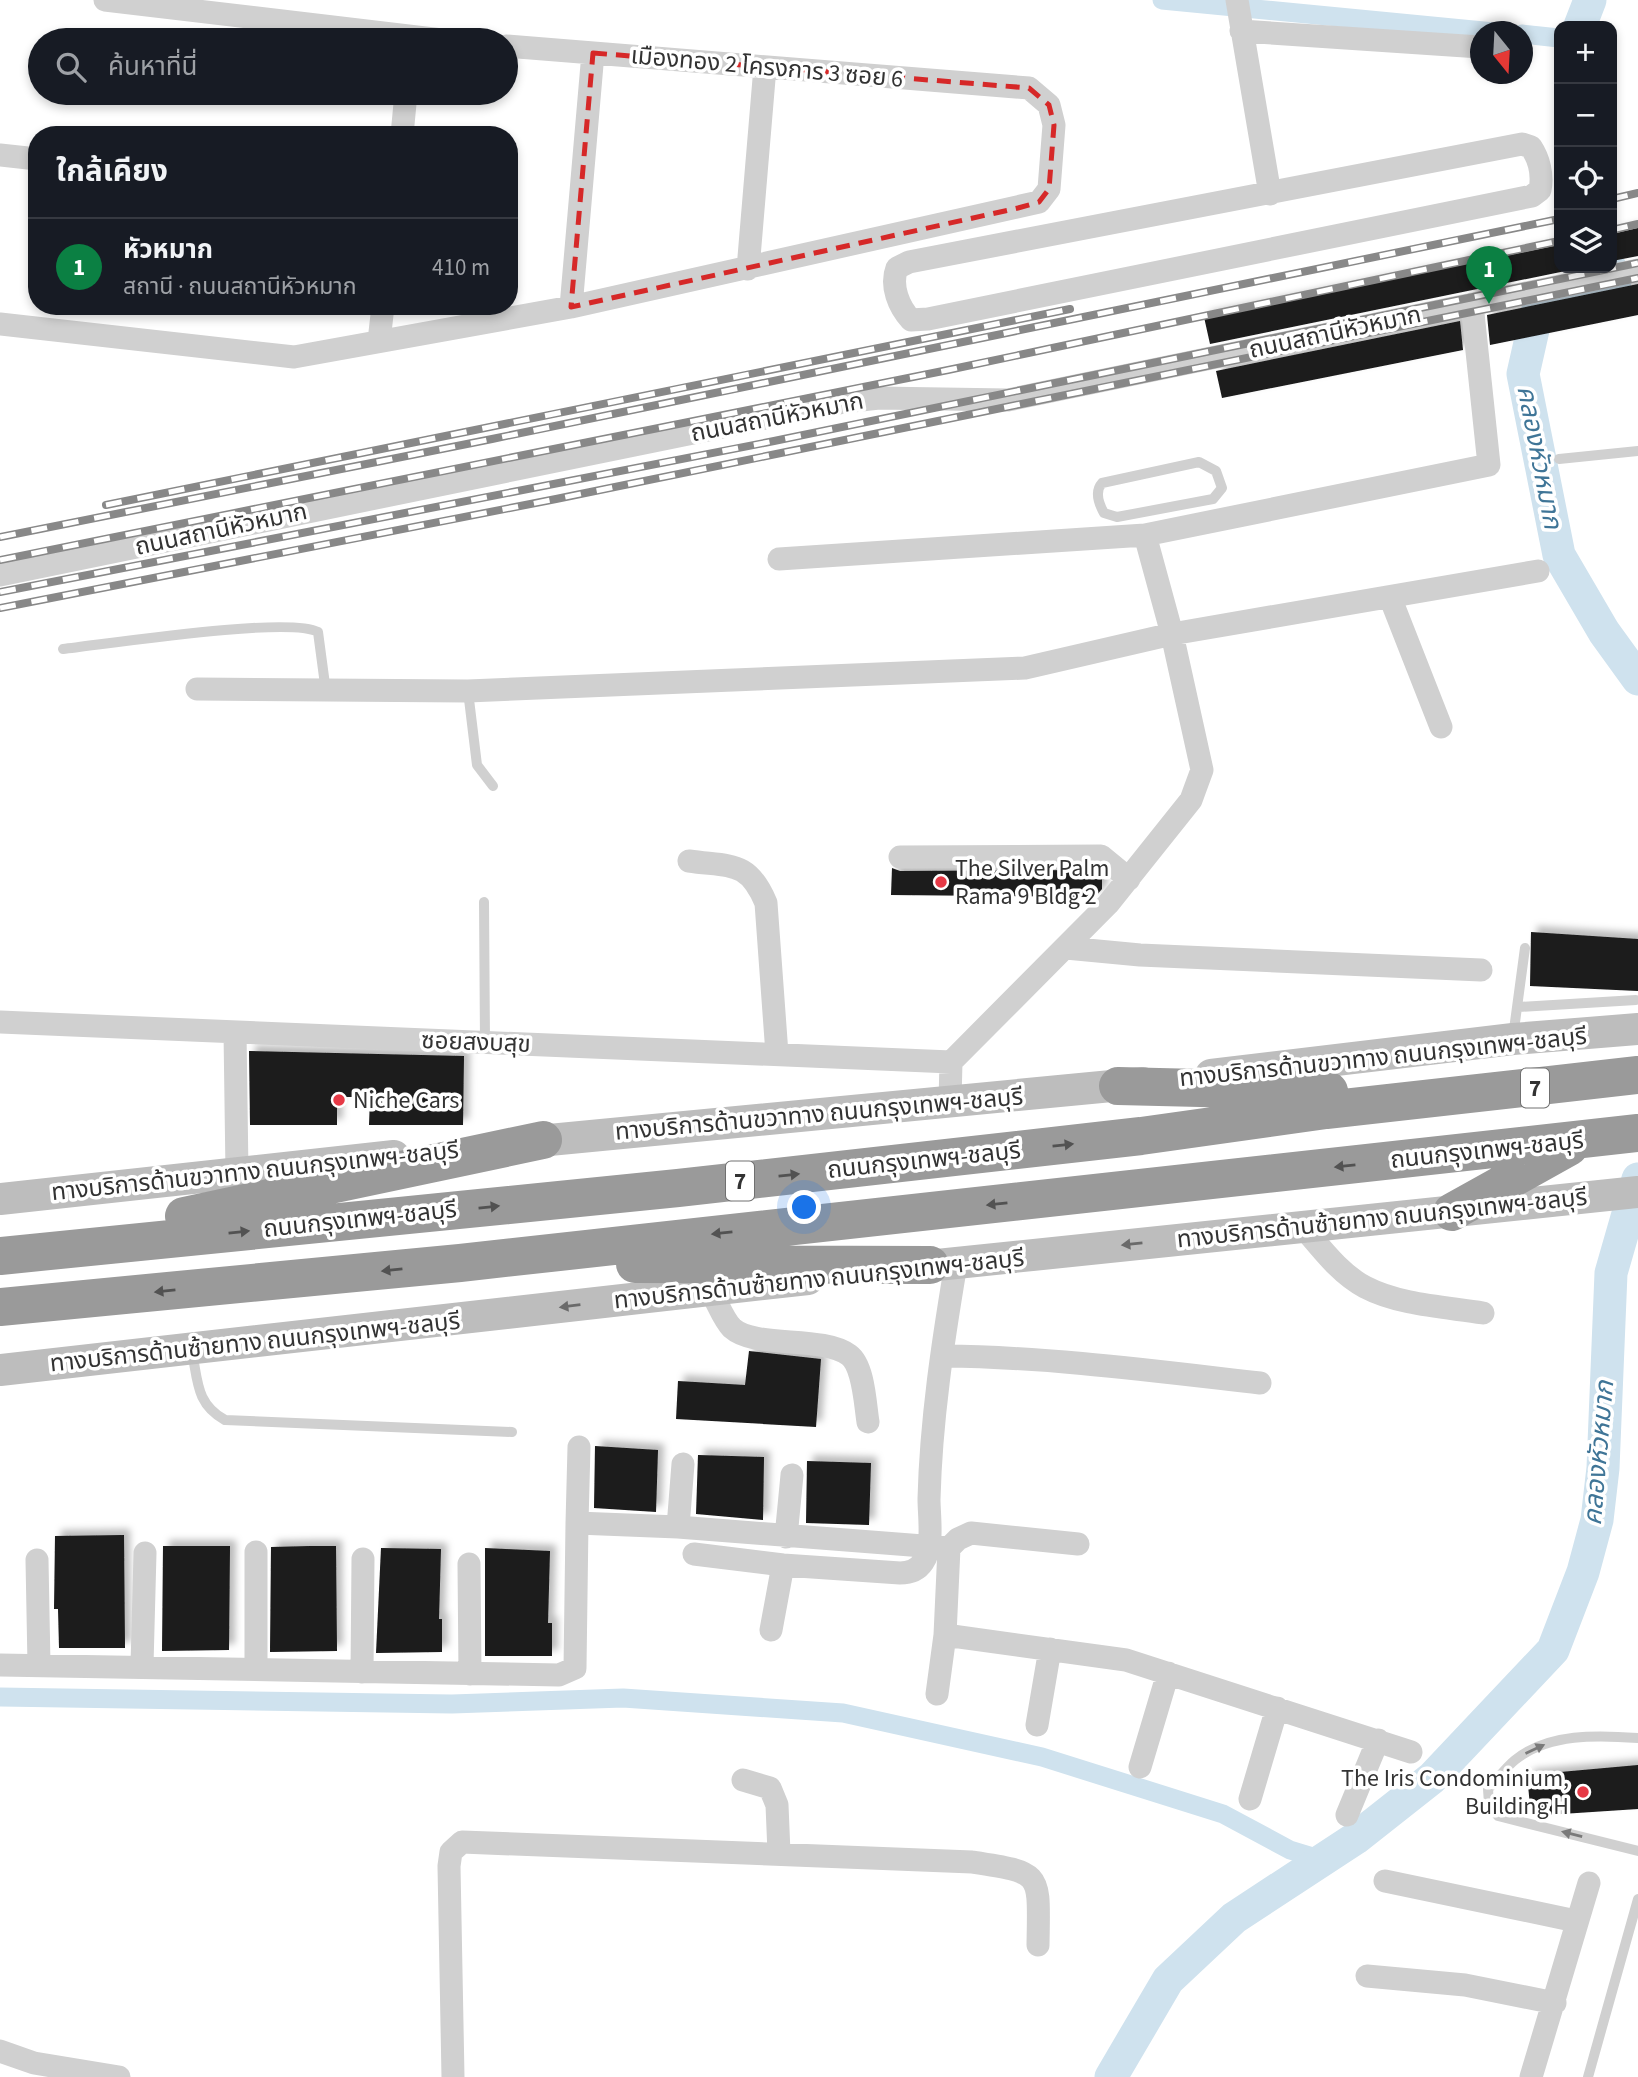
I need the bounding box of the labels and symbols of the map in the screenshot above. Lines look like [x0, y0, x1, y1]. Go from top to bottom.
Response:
north arrow [1470, 21, 1533, 84]
street label: เมืองทอง 2 โครงการ 3 ซอย 6 [629, 38, 905, 97]
pin: 1 [1466, 246, 1512, 304]
street label: ถนนสถานีหัวหมาก [1246, 297, 1425, 368]
water label: คลองหัวหมาก [1508, 382, 1572, 533]
street label: ถนนสถานีหัวหมาก [688, 384, 867, 451]
street label: ถนนสถานีหัวหมาก [132, 494, 311, 565]
place label: The Silver Palm Rama 9 Bldg 2 [955, 851, 1109, 914]
marker: The Silver Palm Rama 9 Bldg 2 [933, 874, 949, 890]
street label: ทางบริการด้านขวาทาง ถนนกรุงเทพฯ-ชลบุรี [1178, 1019, 1589, 1096]
street label: ซอยสงบสุข [421, 1023, 531, 1062]
road number: 7 [1521, 1068, 1549, 1107]
street label: ทางบริการด้านขวาทาง ถนนกรุงเทพฯ-ชลบุรี [614, 1079, 1025, 1150]
place label: Niche Cars [353, 1083, 459, 1118]
marker: Niche Cars [331, 1092, 347, 1108]
street label: ถนนกรุงเทพฯ-ชลบุรี [1389, 1123, 1585, 1178]
street label: ทางบริการด้านขวาทาง ถนนกรุงเทพฯ-ชลบุรี [50, 1133, 461, 1210]
street label: ถนนกรุงเทพฯ-ชลบุรี [826, 1133, 1022, 1188]
one-way arrow [1053, 1139, 1075, 1150]
one-way arrow [1334, 1161, 1356, 1172]
road number: 7 [726, 1162, 754, 1200]
one-way arrow [778, 1170, 800, 1181]
street label: ทางบริการด้านซ้ายทาง ถนนกรุงเทพฯ-ชลบุรี [1175, 1180, 1589, 1257]
your location [787, 1190, 821, 1224]
street label: ถนนกรุงเทพฯ-ชลบุรี [262, 1192, 458, 1247]
one-way arrow [986, 1198, 1008, 1209]
one-way arrow [478, 1201, 500, 1212]
one-way arrow [228, 1226, 250, 1237]
one-way arrow [711, 1228, 733, 1239]
one-way arrow [1121, 1239, 1143, 1250]
street label: ทางบริการด้านซ้ายทาง ถนนกรุงเทพฯ-ชลบุรี [612, 1241, 1026, 1318]
one-way arrow [380, 1264, 402, 1275]
one-way arrow [154, 1286, 176, 1297]
one-way arrow [559, 1301, 581, 1312]
street label: ทางบริการด้านซ้ายทาง ถนนกรุงเทพฯ-ชลบุรี [48, 1304, 462, 1381]
water label: คลองหัวหมาก [1574, 1378, 1623, 1527]
one-way arrow [1525, 1743, 1545, 1755]
place label: The Iris Condominium, Building H [1341, 1761, 1569, 1824]
marker: The Iris Condominium, Building H [1575, 1784, 1591, 1800]
one-way arrow [1561, 1828, 1583, 1839]

